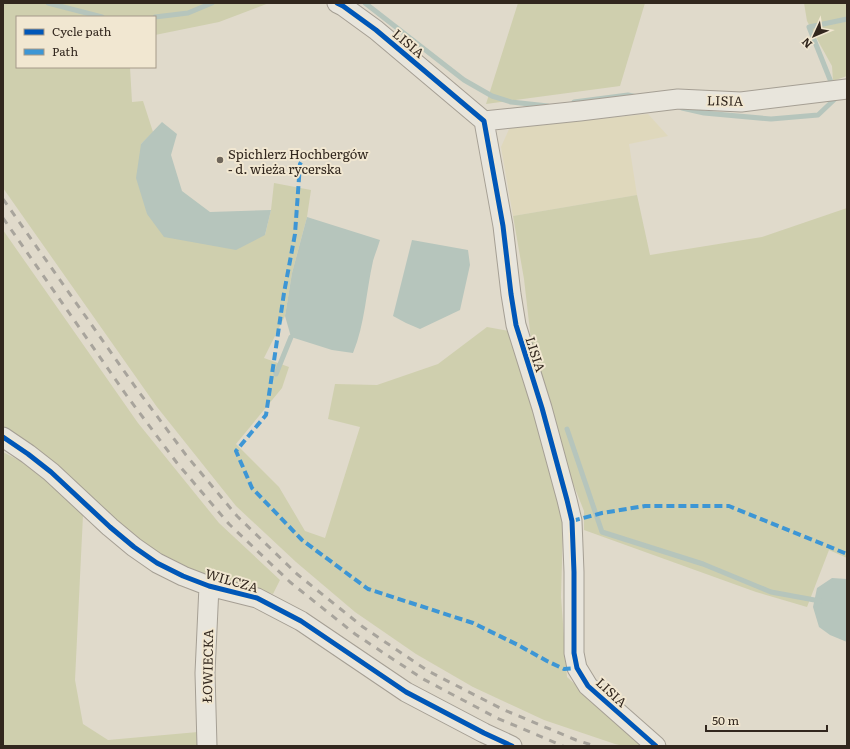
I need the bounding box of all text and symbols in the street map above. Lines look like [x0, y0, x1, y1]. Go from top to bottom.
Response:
legend [16, 16, 156, 68]
north arrow [794, 16, 834, 56]
text: Cycle path [52, 22, 112, 40]
street label: LISIA [389, 24, 429, 62]
text: N [797, 35, 815, 53]
text: Path [52, 42, 78, 60]
street label: LISIA [707, 90, 744, 110]
place label: Spichlerz Hochbergów - d. wieża rycerska [228, 144, 369, 178]
marker: Spichlerz Hochbergów - d. wieża rycerska [215, 155, 225, 165]
street label: LISIA [521, 334, 551, 375]
street label: WILCZA [203, 563, 261, 597]
street label: ŁOWIECKA [197, 628, 217, 703]
street label: LISIA [592, 673, 632, 712]
scale bar [706, 707, 827, 733]
text: 50 m [712, 711, 739, 729]

